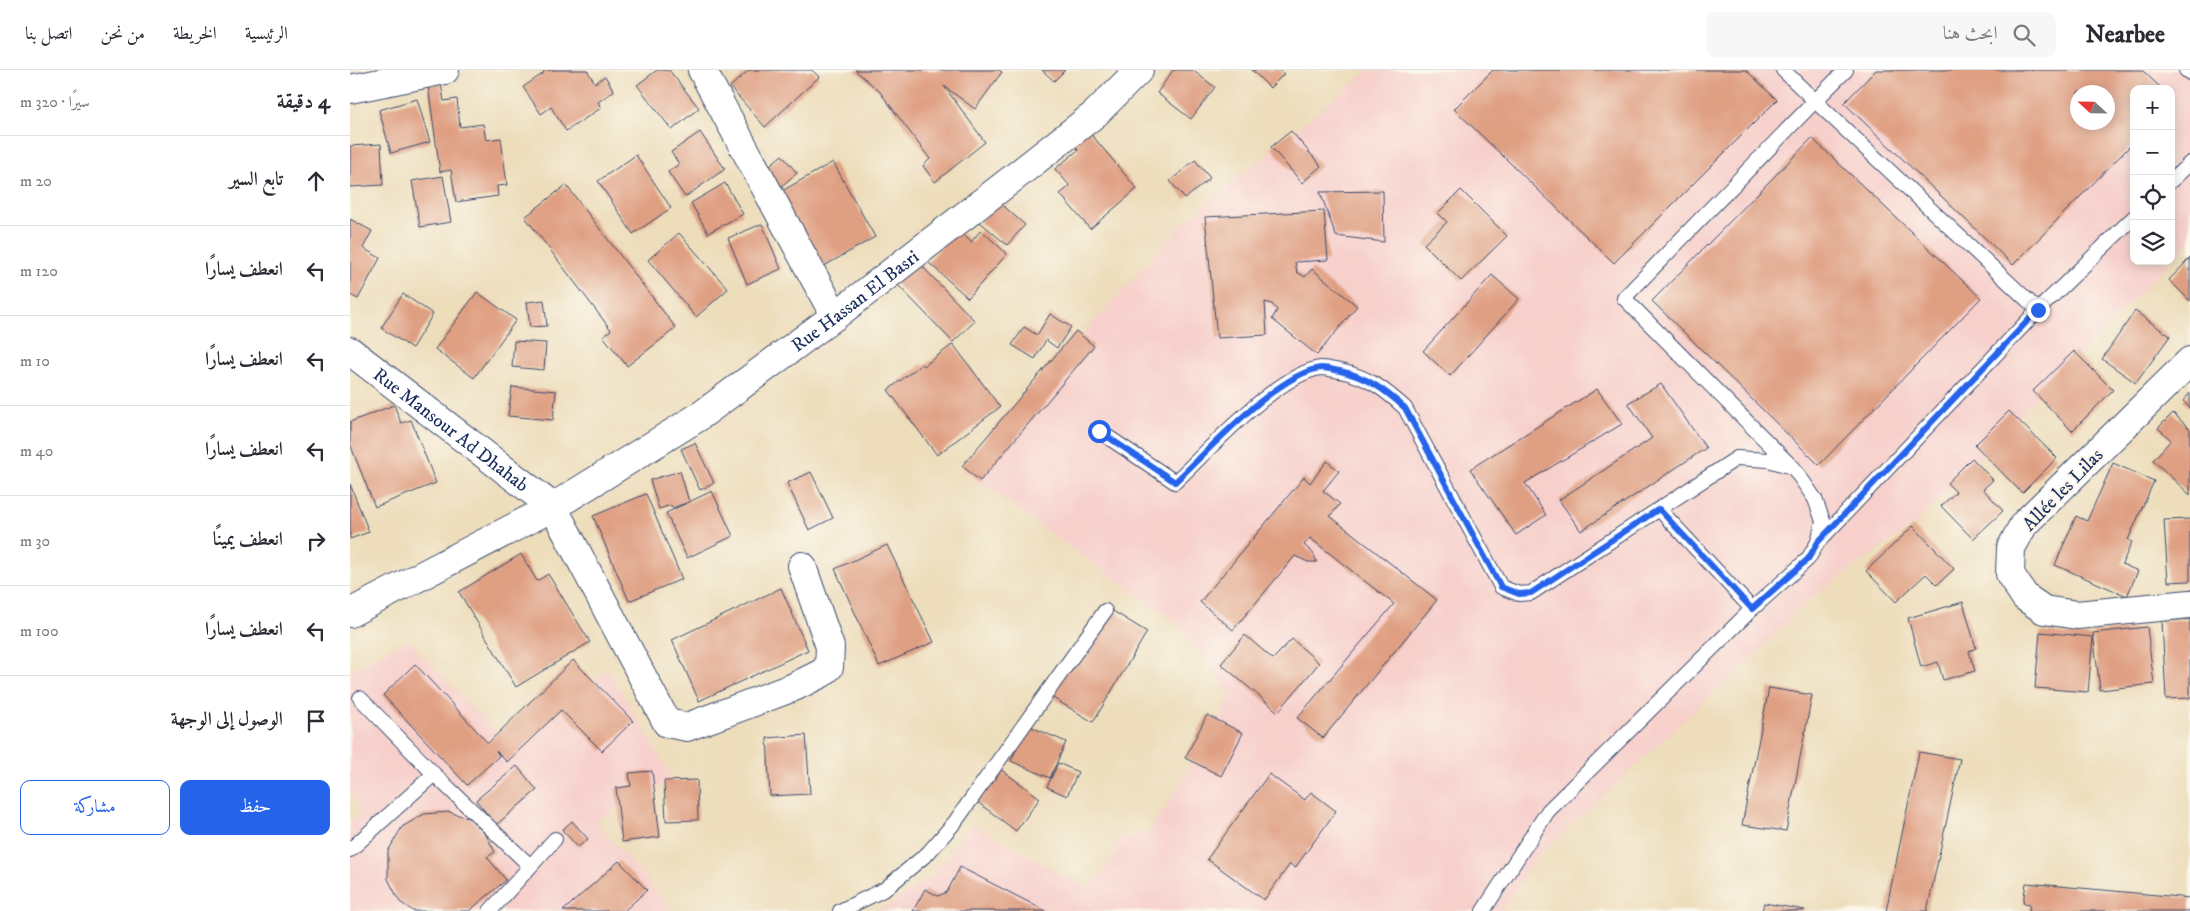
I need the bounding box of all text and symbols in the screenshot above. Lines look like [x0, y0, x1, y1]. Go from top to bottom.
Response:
search box [1706, 12, 2056, 57]
text: Nearbee [2086, 20, 2165, 50]
icon: search [2010, 21, 2038, 49]
text: ابحث هنا [1943, 22, 1998, 45]
text: اتصل بنا [25, 23, 72, 45]
text: من نحن [100, 23, 145, 45]
text: الخريطة [173, 23, 217, 45]
text: الرئيسية [245, 23, 288, 45]
north arrow [2070, 85, 2115, 130]
map controls [2130, 85, 2175, 265]
button: + [2130, 85, 2175, 130]
text: 4 دقيقة [277, 89, 330, 115]
text: سيرًا · 320 m [20, 92, 90, 112]
button: − [2130, 130, 2175, 175]
icon: ahead [302, 167, 330, 195]
text: تابع السير [229, 168, 283, 191]
text: 20 m [20, 171, 52, 191]
button: locate [2130, 175, 2175, 220]
button: layers [2130, 220, 2175, 265]
street label: Rue Hassan El Basri [787, 245, 924, 357]
icon: left [302, 257, 330, 285]
text: انعطف يسارًا [205, 258, 283, 281]
text: 120 m [20, 261, 58, 281]
route end [2027, 299, 2050, 322]
icon: left [302, 347, 330, 375]
text: انعطف يسارًا [205, 348, 283, 371]
text: 10 m [20, 351, 50, 371]
street label: Rue Mansour Ad Dhahab [368, 363, 533, 497]
route start [1088, 420, 1111, 443]
icon: left [302, 437, 330, 465]
text: انعطف يسارًا [205, 438, 283, 461]
text: 40 m [20, 441, 53, 461]
street label: Allée les Lilas [2018, 444, 2108, 536]
icon: right [302, 527, 330, 555]
text: انعطف يمينًا [213, 528, 283, 551]
text: 30 m [20, 531, 50, 551]
icon: left [302, 617, 330, 645]
text: انعطف يسارًا [205, 618, 283, 641]
text: 100 m [20, 621, 59, 641]
icon: arrive [302, 707, 330, 735]
text: الوصول إلى الوجهة [171, 708, 283, 731]
button: مشاركة [20, 780, 170, 835]
button: حفظ [180, 780, 330, 835]

